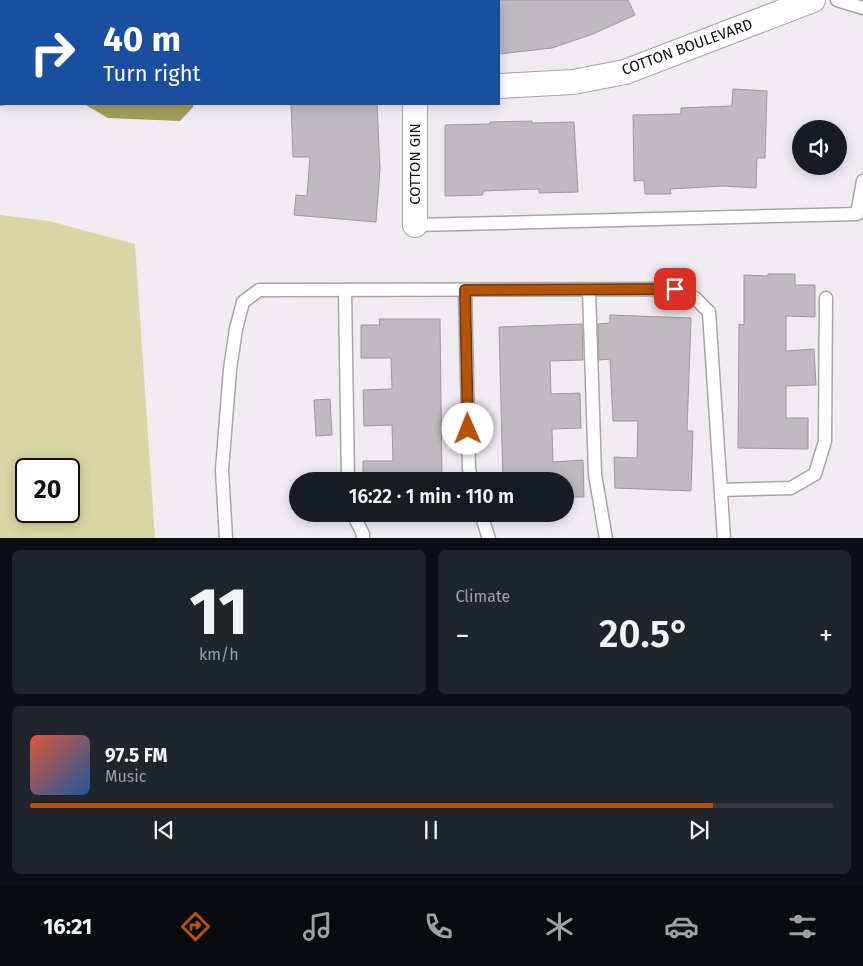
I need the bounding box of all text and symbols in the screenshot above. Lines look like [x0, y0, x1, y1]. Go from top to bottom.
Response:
street label: COTTON BOULEVARD [619, 15, 755, 79]
text: 40 m [103, 18, 181, 60]
icon: right [20, 20, 85, 85]
text: Turn right [103, 60, 200, 87]
map controls [792, 120, 847, 175]
button: sound [792, 120, 847, 175]
street label: COTTON GIN [406, 123, 424, 205]
pin [654, 268, 696, 310]
icon: arrive [661, 275, 689, 303]
position arrow [441, 402, 493, 454]
speed limit sign: 20 [15, 458, 80, 523]
text: 16:22 · 1 min · 110 m [349, 485, 514, 508]
text: 11 [189, 573, 248, 651]
text: Climate [456, 587, 510, 606]
text: 20.5° [599, 611, 689, 657]
text: − [456, 619, 470, 652]
text: + [819, 619, 833, 652]
text: km/h [199, 645, 239, 664]
text: 97.5 FM [105, 744, 167, 767]
text: Music [105, 767, 146, 786]
icon: previous [150, 816, 178, 844]
icon: pause [417, 816, 445, 844]
icon: next [685, 816, 713, 844]
icon: directions [178, 909, 213, 944]
icon: music [300, 909, 335, 944]
icon: phone [421, 909, 456, 944]
icon: climate [542, 909, 577, 944]
icon: car [664, 909, 699, 944]
icon: filters [785, 909, 820, 944]
text: 16:21 [43, 913, 92, 940]

